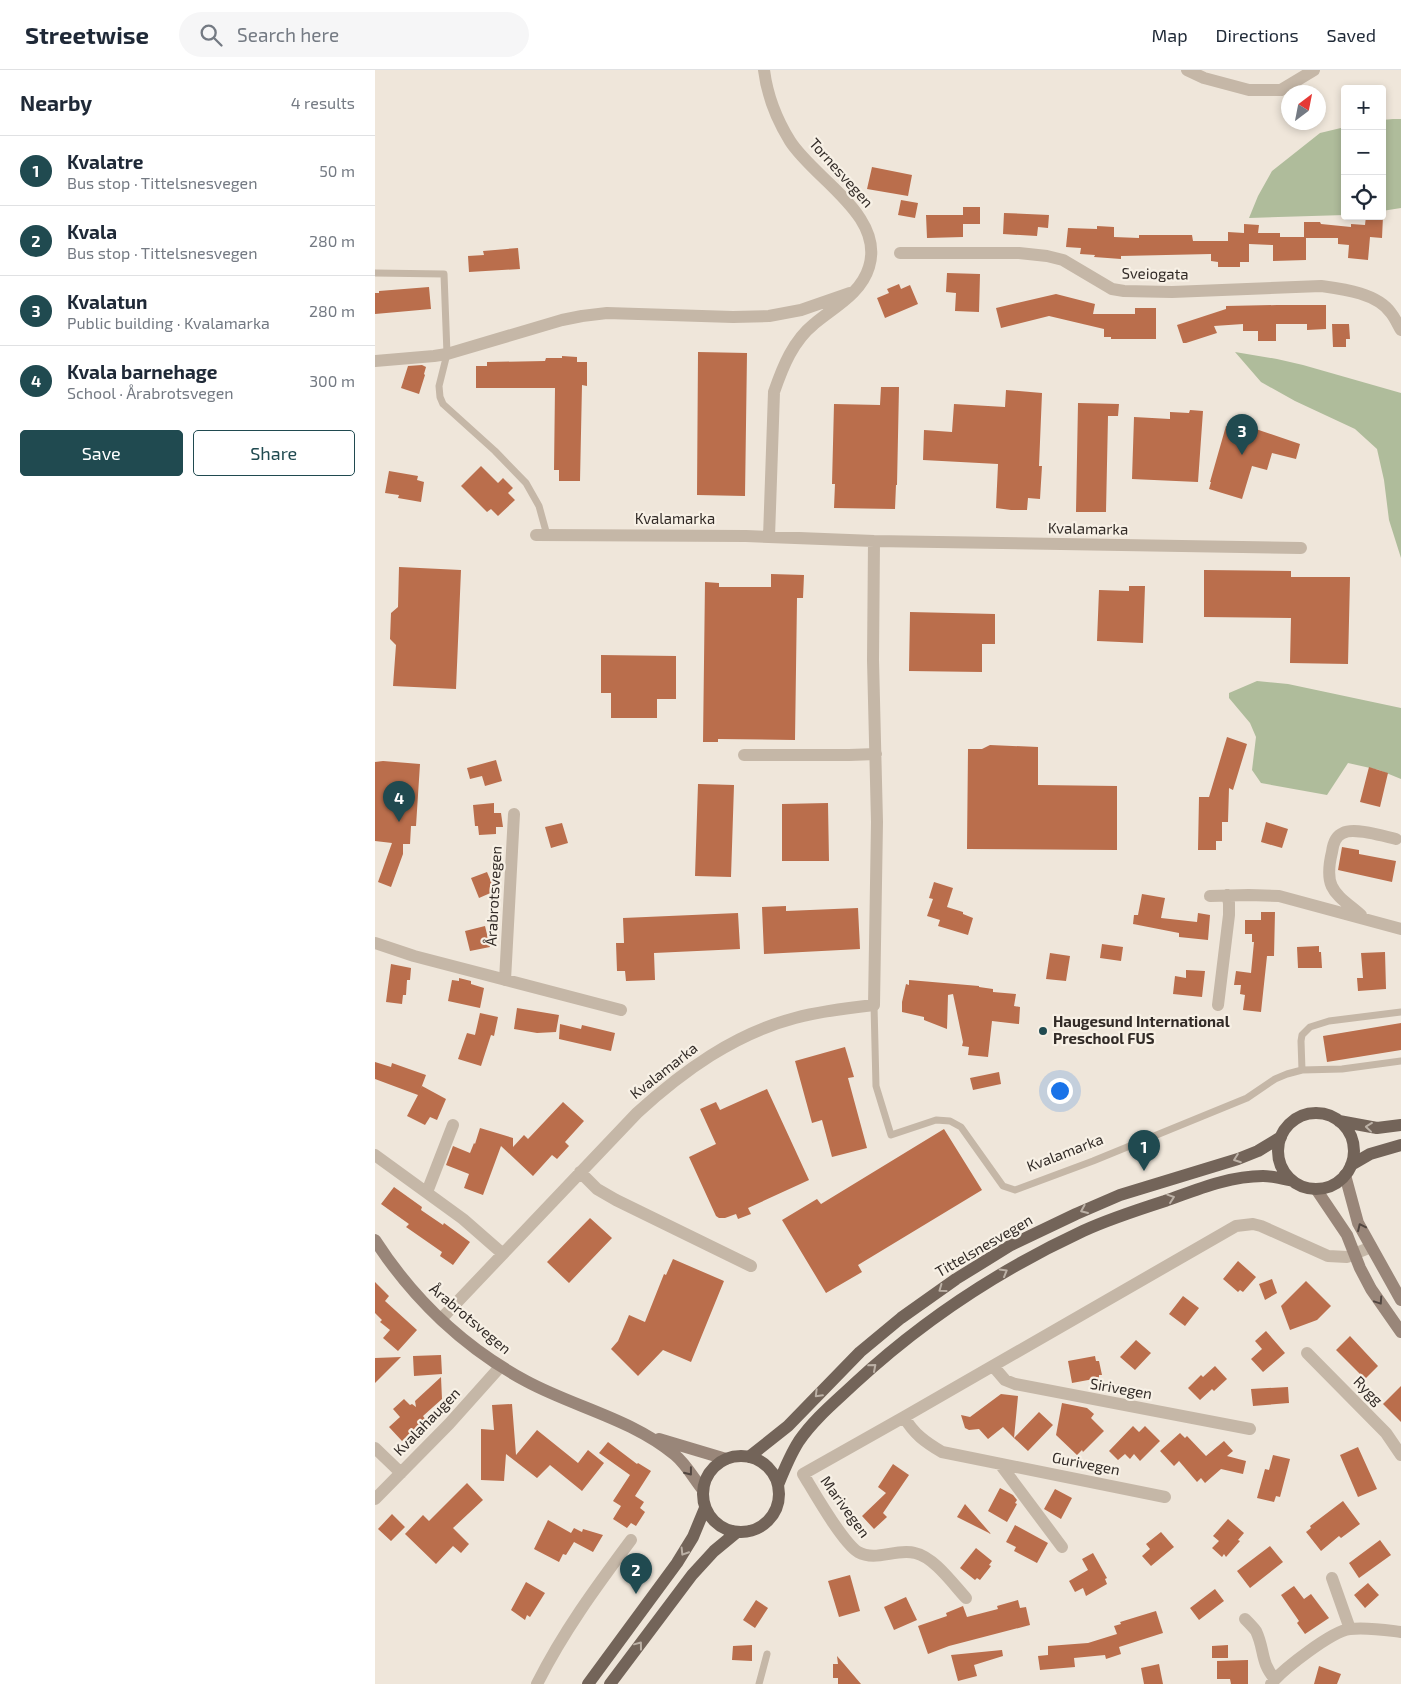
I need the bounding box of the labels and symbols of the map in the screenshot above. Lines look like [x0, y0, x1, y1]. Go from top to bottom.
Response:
north arrow [1281, 85, 1326, 130]
street label: Tornesvegen [806, 134, 878, 211]
street label: Sveiogata [1121, 263, 1189, 283]
pin: 3 [1226, 414, 1258, 455]
street label: Kvalamarka [635, 509, 715, 527]
street label: Kvalamarka [1048, 518, 1128, 538]
pin: 4 [383, 781, 415, 822]
street label: Årabrotsvegen [481, 845, 505, 947]
place label: Haugesund International Preschool FUS [1053, 1012, 1230, 1047]
marker: Haugesund International Preschool FUS [1037, 1025, 1049, 1037]
street label: Kvalamarka [626, 1038, 701, 1102]
your location [1047, 1078, 1073, 1104]
one-way arrow [1365, 1122, 1373, 1133]
street label: Kvalamarka [1024, 1129, 1105, 1175]
pin: 1 [1128, 1130, 1160, 1171]
one-way arrow [1234, 1153, 1242, 1163]
one-way arrow [1167, 1194, 1175, 1204]
one-way arrow [1080, 1205, 1088, 1215]
street label: Tittelsnesvegen [932, 1210, 1035, 1280]
one-way arrow [1357, 1223, 1367, 1232]
one-way arrow [999, 1269, 1008, 1279]
street label: Årabrotsvegen [426, 1279, 515, 1358]
one-way arrow [938, 1283, 948, 1292]
one-way arrow [1373, 1295, 1382, 1305]
one-way arrow [867, 1364, 876, 1373]
street label: Rygg [1350, 1372, 1387, 1409]
street label: Sirivegen [1089, 1374, 1154, 1402]
street label: Kvalahaugen [389, 1383, 463, 1459]
one-way arrow [815, 1388, 824, 1397]
street label: Gurivegen [1051, 1448, 1122, 1478]
one-way arrow [684, 1466, 692, 1475]
street label: Marivegen [817, 1472, 874, 1541]
one-way arrow [681, 1546, 690, 1555]
pin: 2 [620, 1553, 652, 1594]
one-way arrow [633, 1641, 642, 1651]

